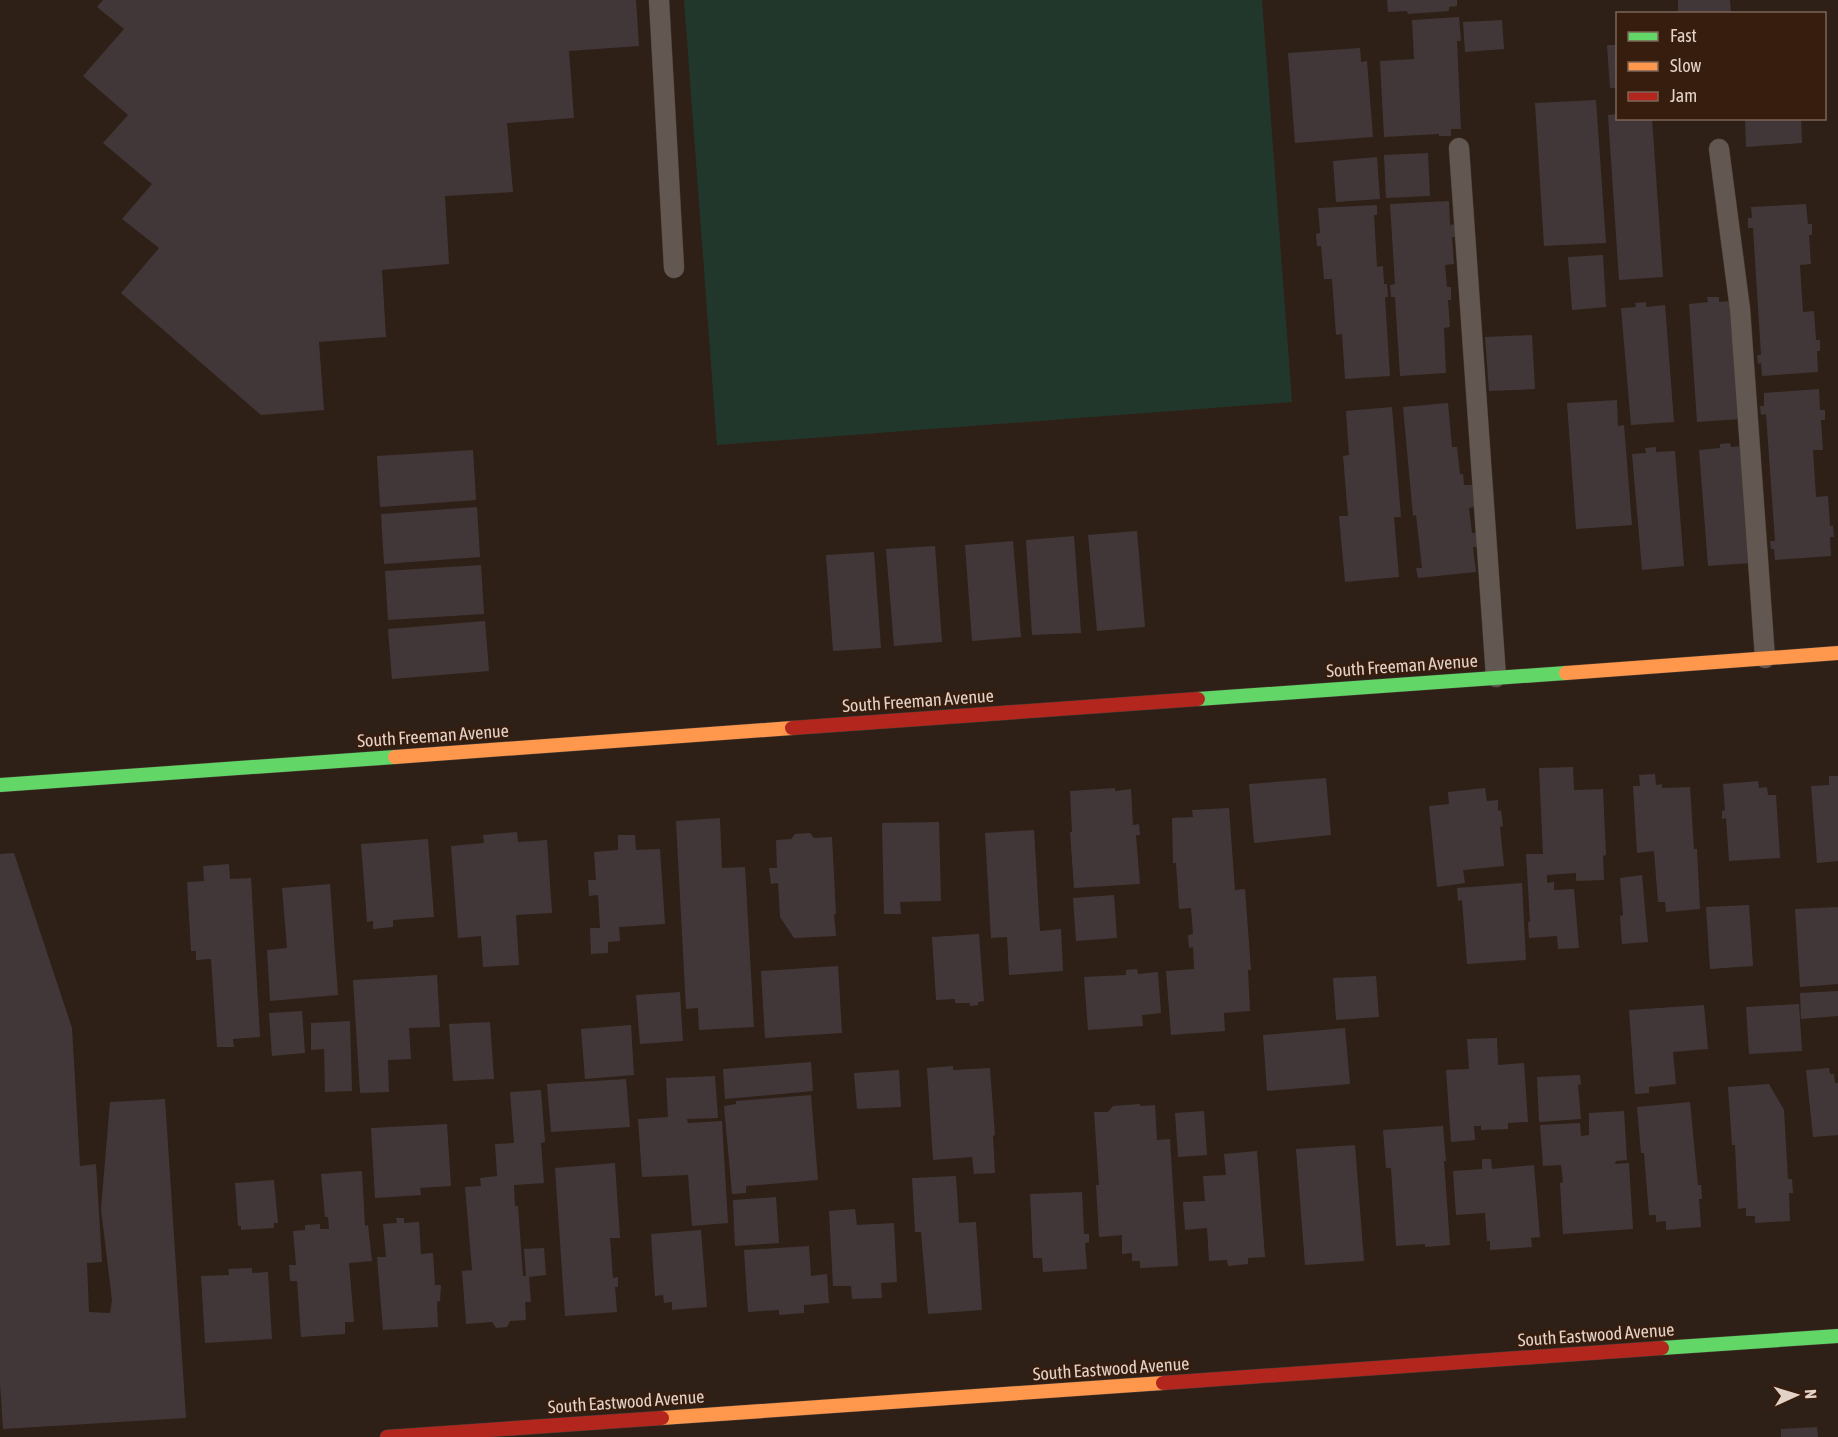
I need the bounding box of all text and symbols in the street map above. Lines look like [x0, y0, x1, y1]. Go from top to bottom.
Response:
legend [1616, 12, 1826, 120]
text: Fast [1670, 25, 1697, 46]
text: Slow [1670, 55, 1701, 76]
text: Jam [1670, 85, 1697, 106]
street label: South Freeman Avenue [1325, 650, 1478, 681]
street label: South Freeman Avenue [841, 685, 994, 716]
street label: South Freeman Avenue [356, 720, 509, 751]
street label: South Eastwood Avenue [1517, 1319, 1675, 1350]
street label: South Eastwood Avenue [1032, 1353, 1190, 1384]
north arrow [1766, 1365, 1826, 1425]
street label: South Eastwood Avenue [547, 1386, 705, 1417]
text: N [1802, 1389, 1820, 1399]

